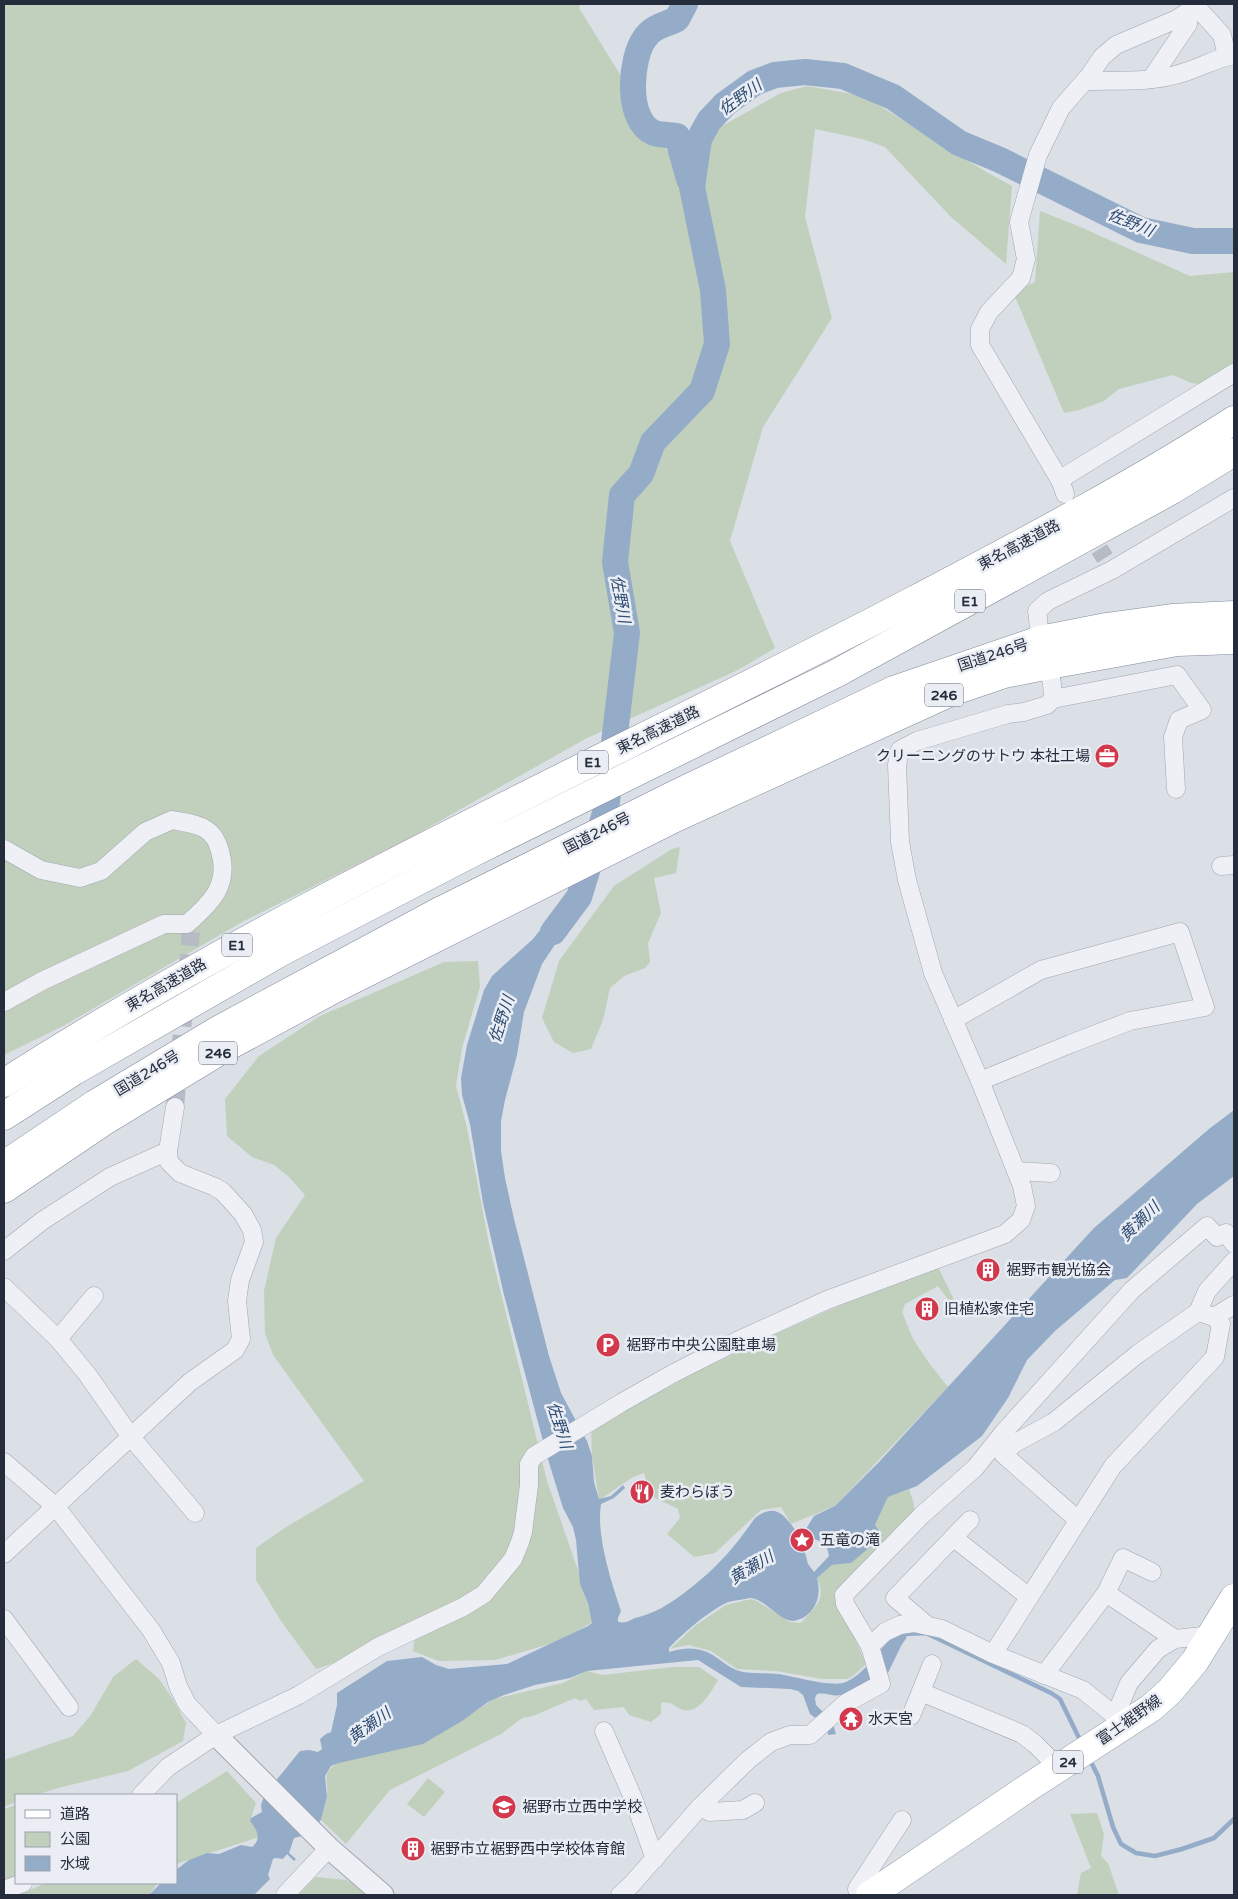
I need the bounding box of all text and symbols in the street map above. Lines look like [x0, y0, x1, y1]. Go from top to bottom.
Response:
water label: 佐野川 [715, 74, 767, 120]
water label: 佐野川 [1105, 205, 1158, 242]
street label: 東名高速道路 [975, 516, 1063, 574]
water label: 佐野川 [606, 574, 634, 627]
road number: E1 [955, 590, 985, 612]
street label: 国道246号 [955, 635, 1031, 675]
road number: 246 [925, 684, 963, 706]
street label: 東名高速道路 [614, 702, 702, 758]
office icon: クリーニングのサトウ 本社工場 [1094, 743, 1120, 769]
place label: クリーニングのサトウ 本社工場 [876, 747, 1090, 765]
road number: E1 [578, 750, 608, 774]
street label: 国道246号 [560, 808, 634, 858]
road number: E1 [222, 934, 252, 956]
street label: 東名高速道路 [123, 955, 209, 1015]
water label: 佐野川 [485, 991, 519, 1045]
road number: 246 [199, 1042, 237, 1064]
street label: 国道246号 [111, 1046, 183, 1100]
water label: 黄瀬川 [1115, 1196, 1165, 1246]
building icon: 裾野市観光協会 [975, 1257, 1001, 1283]
place label: 裾野市観光協会 [1006, 1261, 1111, 1279]
building icon: 旧植松家住宅 [914, 1296, 940, 1322]
place label: 旧植松家住宅 [944, 1300, 1034, 1318]
parking icon: 裾野市中央公園駐車場 [595, 1332, 621, 1358]
place label: 裾野市中央公園駐車場 [626, 1336, 776, 1354]
water label: 佐野川 [542, 1399, 577, 1453]
restaurant icon: 麦わらぼう [629, 1479, 655, 1505]
place label: 麦わらぼう [660, 1483, 735, 1501]
place icon: 五竜の滝 [789, 1527, 815, 1553]
place label: 五竜の滝 [820, 1531, 880, 1549]
water label: 黄瀬川 [726, 1546, 779, 1589]
street label: 富士裾野線 [1093, 1691, 1165, 1749]
water label: 黄瀬川 [344, 1702, 396, 1748]
temple icon: 水天宮 [838, 1706, 864, 1732]
place label: 水天宮 [868, 1710, 913, 1728]
road number: 24 [1053, 1750, 1083, 1774]
legend [15, 1794, 178, 1884]
school or university icon: 裾野市立西中学校 [491, 1794, 517, 1820]
place label: 裾野市立西中学校 [522, 1798, 642, 1816]
text: 道路 [60, 1805, 90, 1823]
text: 公園 [60, 1830, 90, 1848]
building icon: 裾野市立裾野西中学校体育館 [400, 1836, 426, 1862]
place label: 裾野市立裾野西中学校体育館 [430, 1840, 625, 1858]
text: 水域 [60, 1855, 90, 1873]

